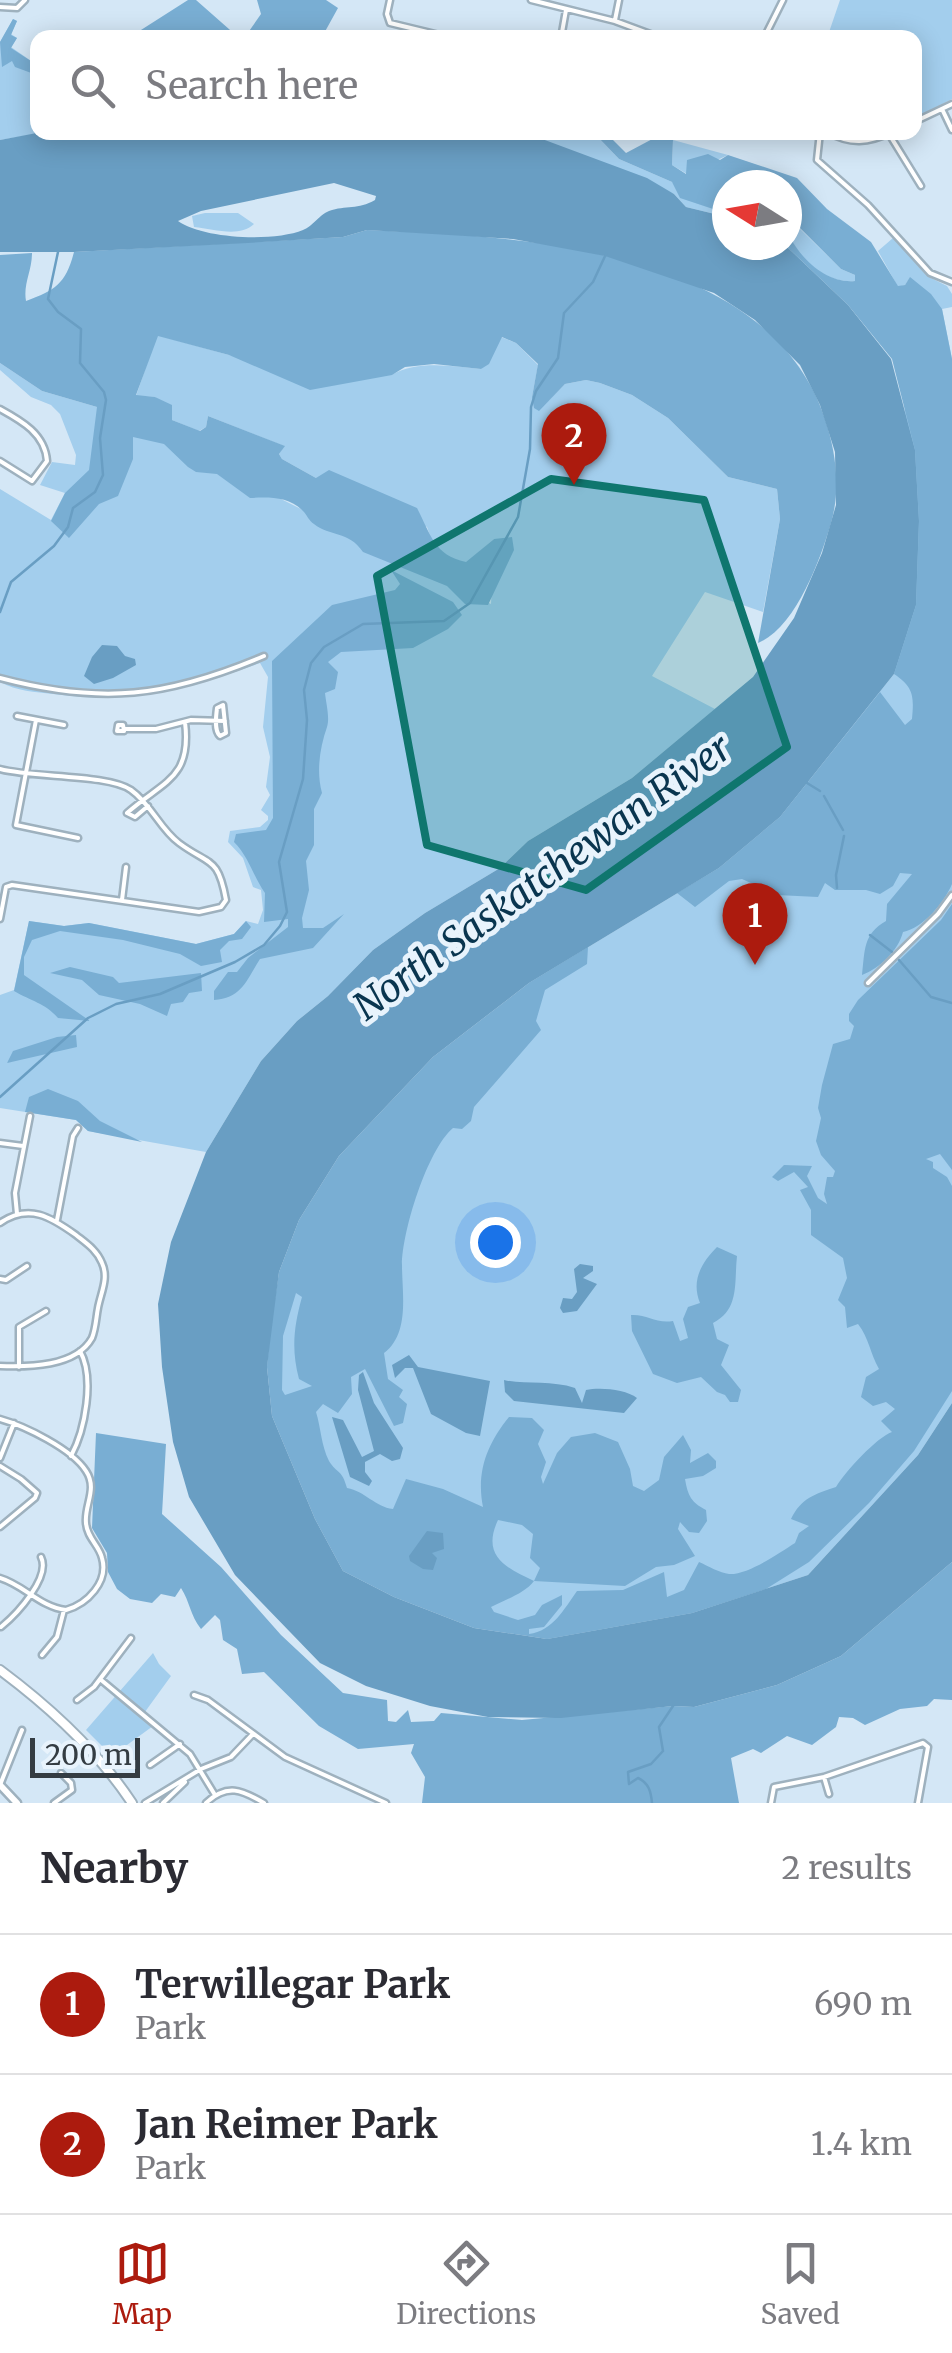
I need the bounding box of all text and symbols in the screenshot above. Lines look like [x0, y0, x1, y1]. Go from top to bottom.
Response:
search box [30, 30, 922, 140]
icon: search [65, 58, 120, 113]
text: Search here [145, 62, 358, 109]
north arrow [712, 170, 802, 260]
pin: 2 [542, 402, 606, 485]
water label: North Saskatchewan River [344, 724, 740, 1030]
pin: 1 [722, 882, 788, 965]
your location [470, 1217, 521, 1268]
scale bar [30, 1733, 140, 1778]
text: 200 m [45, 1737, 132, 1773]
text: Nearby [40, 1842, 188, 1894]
text: 2 results [781, 1848, 912, 1888]
text: Terwillegar Park [135, 1961, 450, 2008]
text: 1 [65, 1984, 80, 2024]
text: 690 m [814, 1984, 912, 2024]
text: Park [135, 2008, 206, 2048]
text: Jan Reimer Park [135, 2101, 438, 2148]
text: 2 [63, 2124, 82, 2164]
text: 1.4 km [811, 2124, 912, 2164]
text: Park [135, 2148, 206, 2188]
tab: Map [112, 2236, 172, 2332]
tab: Directions [396, 2236, 536, 2332]
tab: Saved [760, 2236, 840, 2332]

